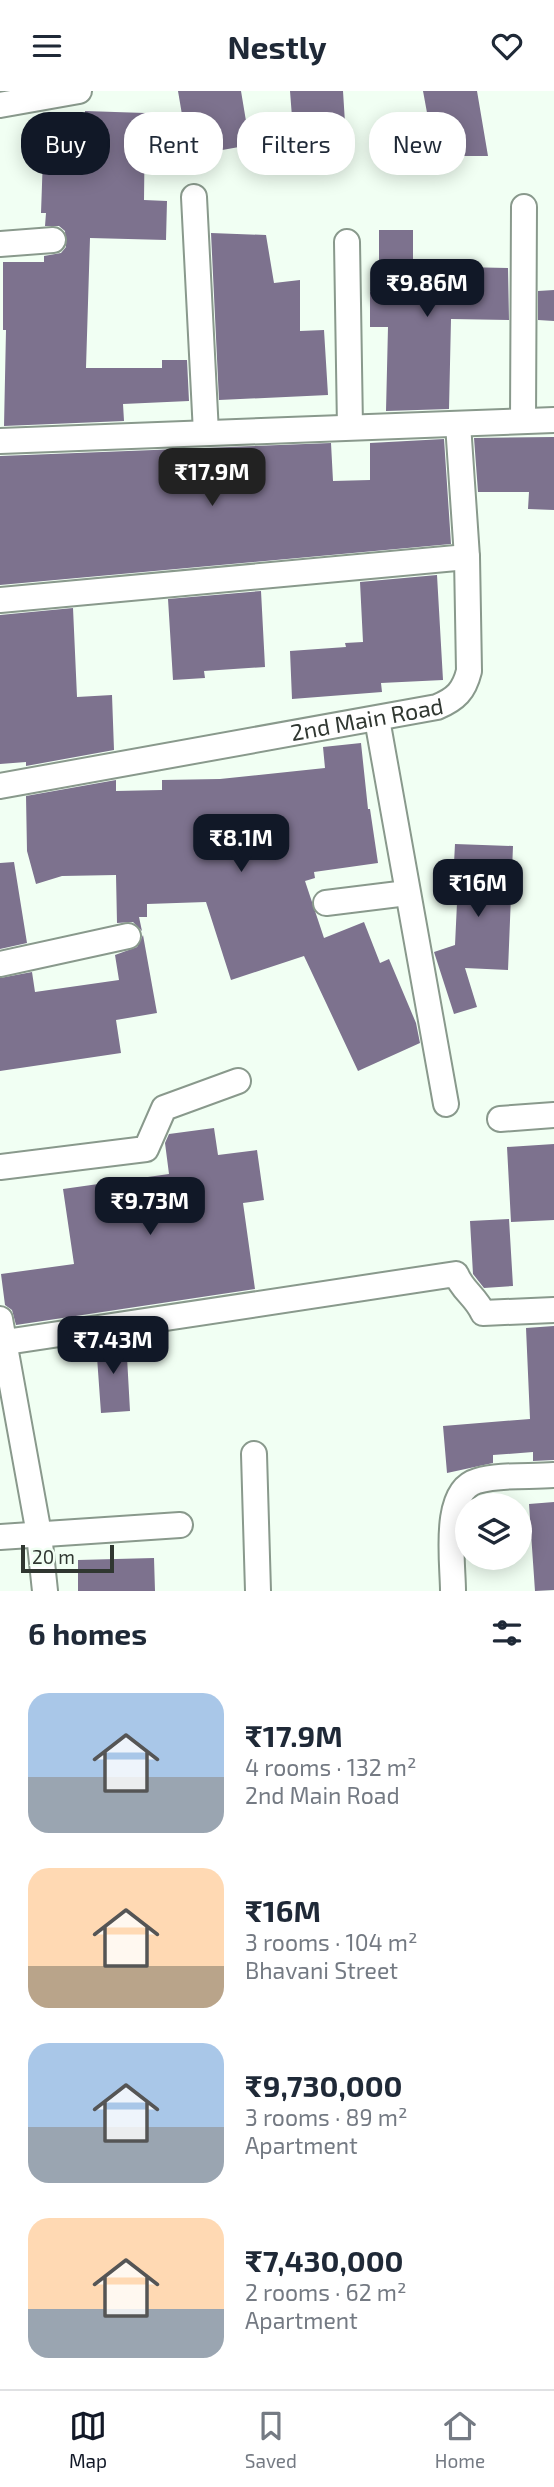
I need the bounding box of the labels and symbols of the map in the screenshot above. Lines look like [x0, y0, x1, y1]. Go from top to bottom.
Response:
pin: ₹9.86M [370, 259, 484, 319]
pin: ₹17.9M [155, 449, 269, 508]
street label: 2nd Main Road [288, 691, 445, 746]
pin: ₹8.1M [192, 815, 290, 874]
pin: ₹16M [437, 859, 519, 919]
pin: ₹9.73M [93, 1177, 207, 1237]
pin: ₹7.43M [56, 1317, 170, 1376]
scale bar [21, 1542, 114, 1574]

